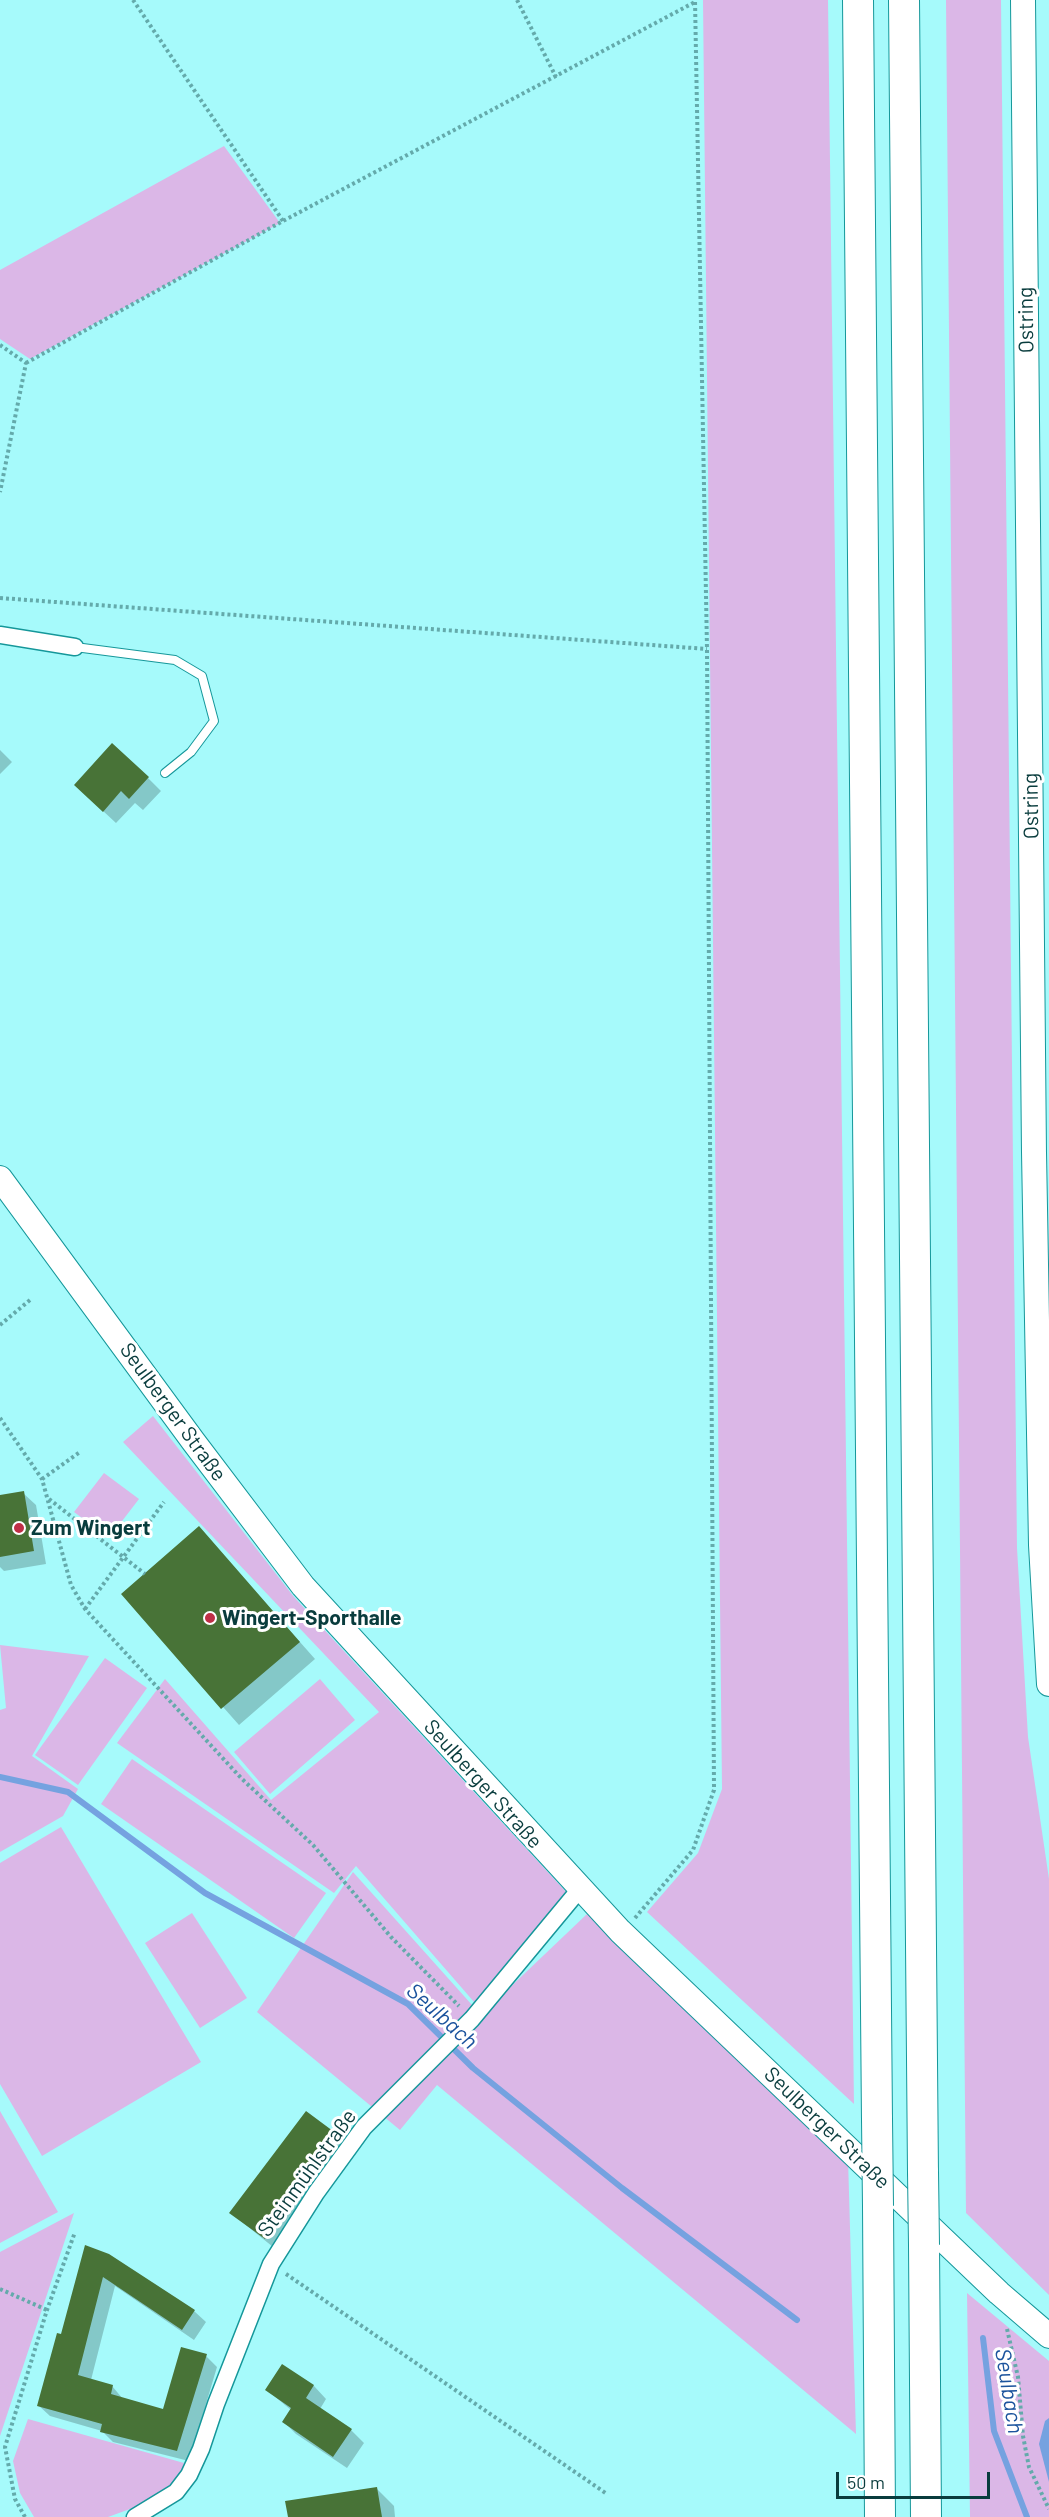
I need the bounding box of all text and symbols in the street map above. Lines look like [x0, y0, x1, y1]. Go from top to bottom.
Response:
street label: Ostring [1013, 287, 1039, 353]
street label: Ostring [1018, 773, 1044, 839]
street label: Seulberger Straße [114, 1338, 232, 1486]
place label: Zum Wingert [31, 1515, 150, 1541]
marker: Zum Wingert [12, 1521, 26, 1535]
place label: Wingert-Sporthalle [222, 1605, 401, 1631]
marker: Wingert-Sporthalle [203, 1611, 217, 1625]
street label: Seulberger Straße [418, 1714, 548, 1854]
water label: Seulbach [401, 1977, 483, 2055]
street label: Seulberger Straße [759, 2062, 895, 2194]
street label: Steinmühlstraße [252, 2104, 362, 2242]
water label: Seulbach [989, 2346, 1029, 2436]
scale bar [839, 2460, 994, 2498]
text: 50 m [847, 2471, 885, 2493]

